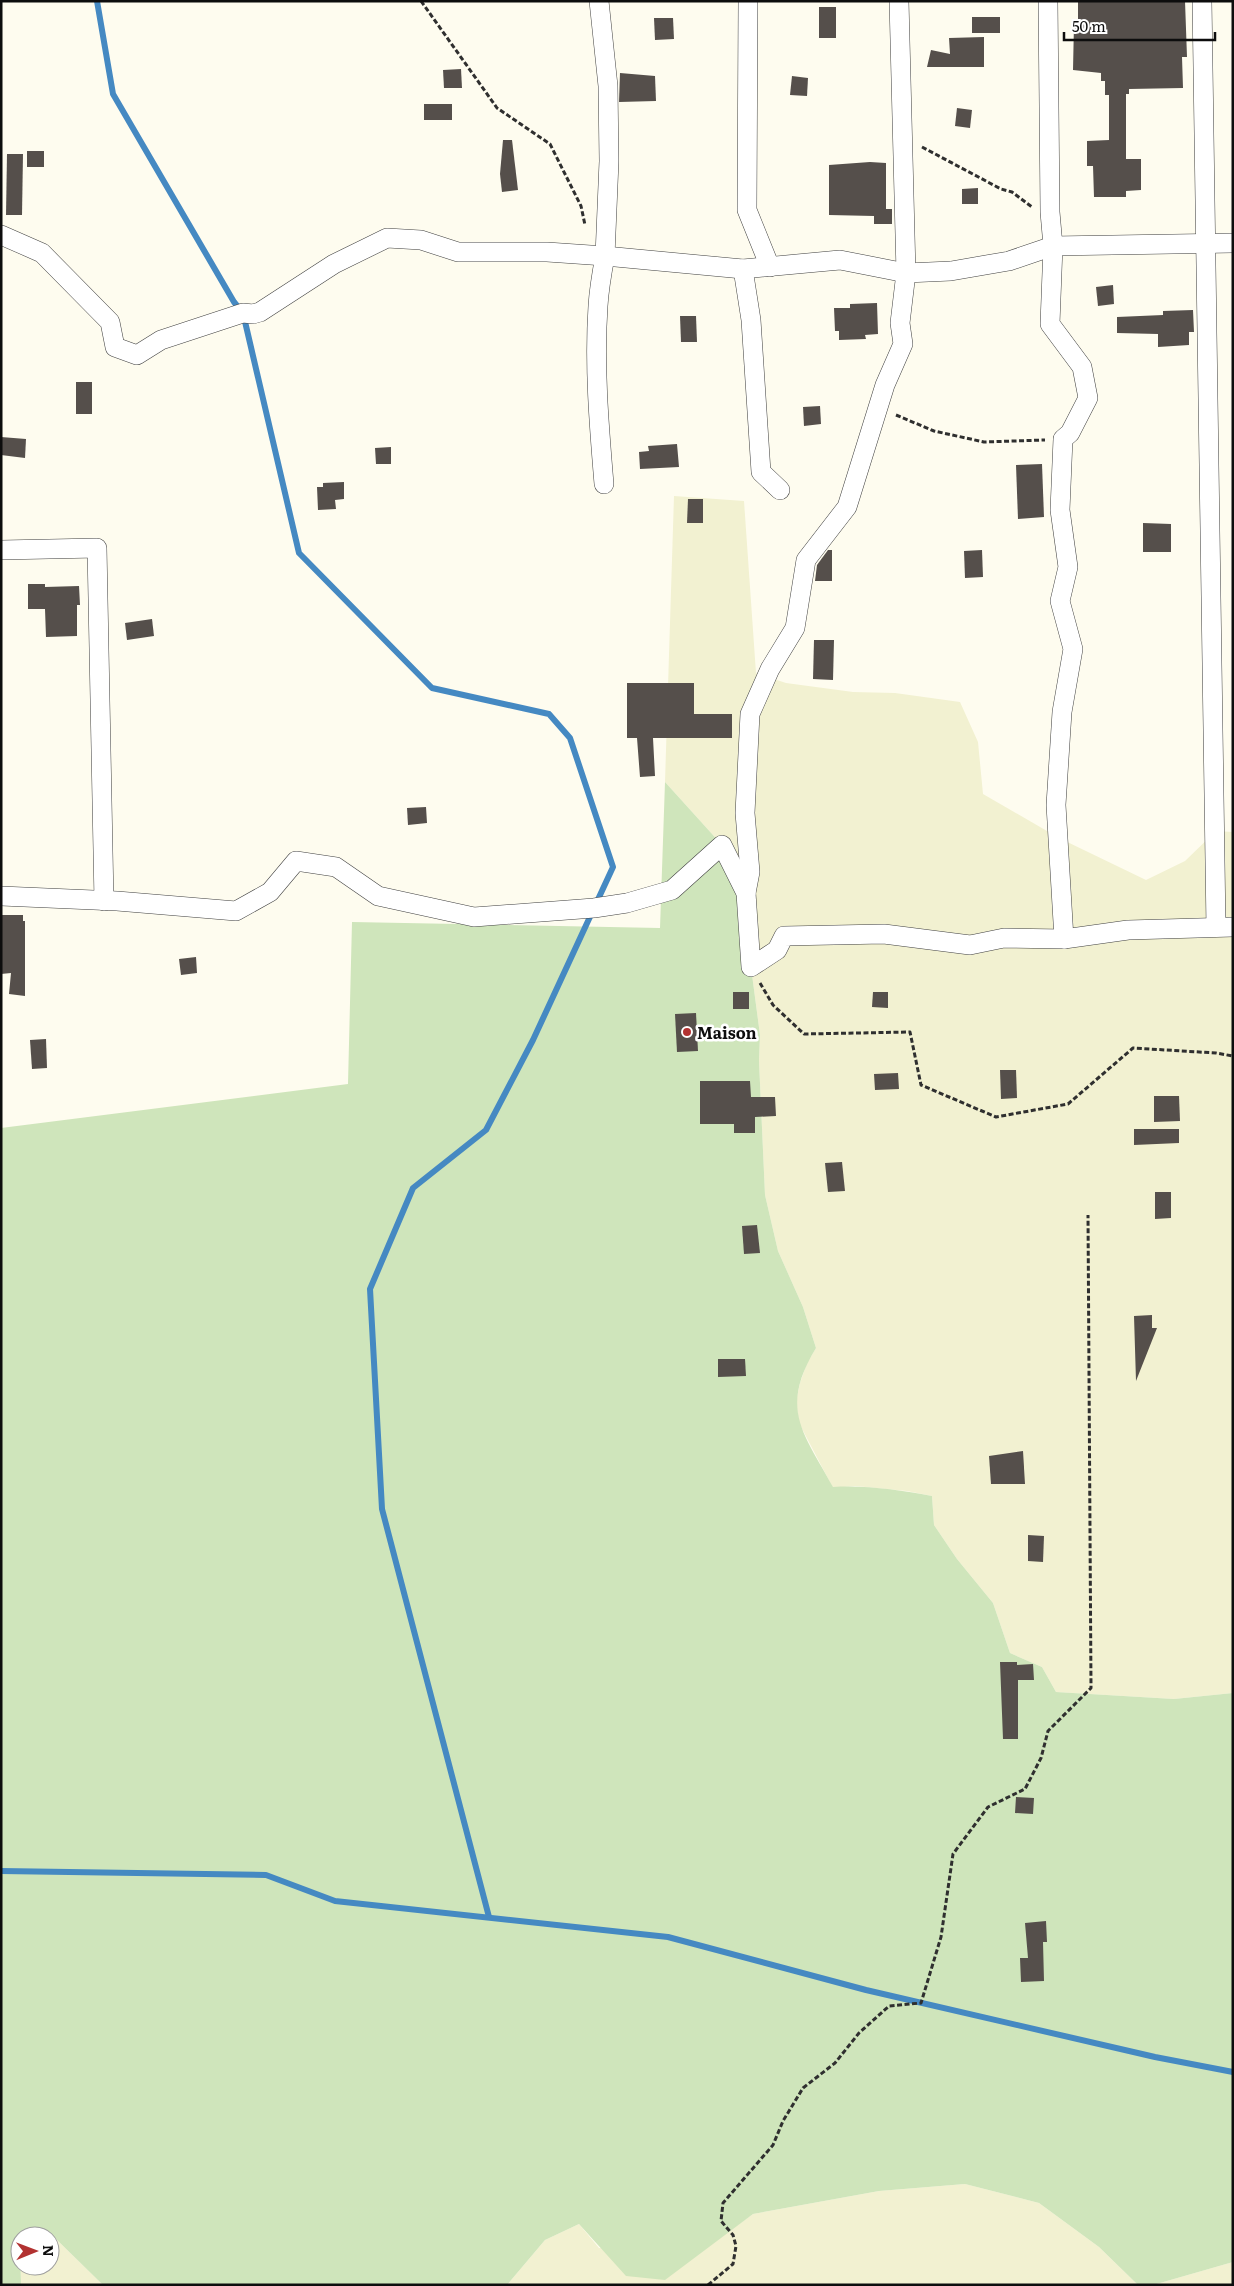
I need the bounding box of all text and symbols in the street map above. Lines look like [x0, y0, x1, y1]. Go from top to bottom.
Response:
scale bar [1064, 10, 1215, 42]
text: 50 m [1072, 14, 1106, 37]
place label: Maison [697, 1020, 757, 1044]
marker: Maison [681, 1026, 693, 1038]
north arrow [10, 2226, 60, 2276]
text: N [39, 2245, 59, 2257]

